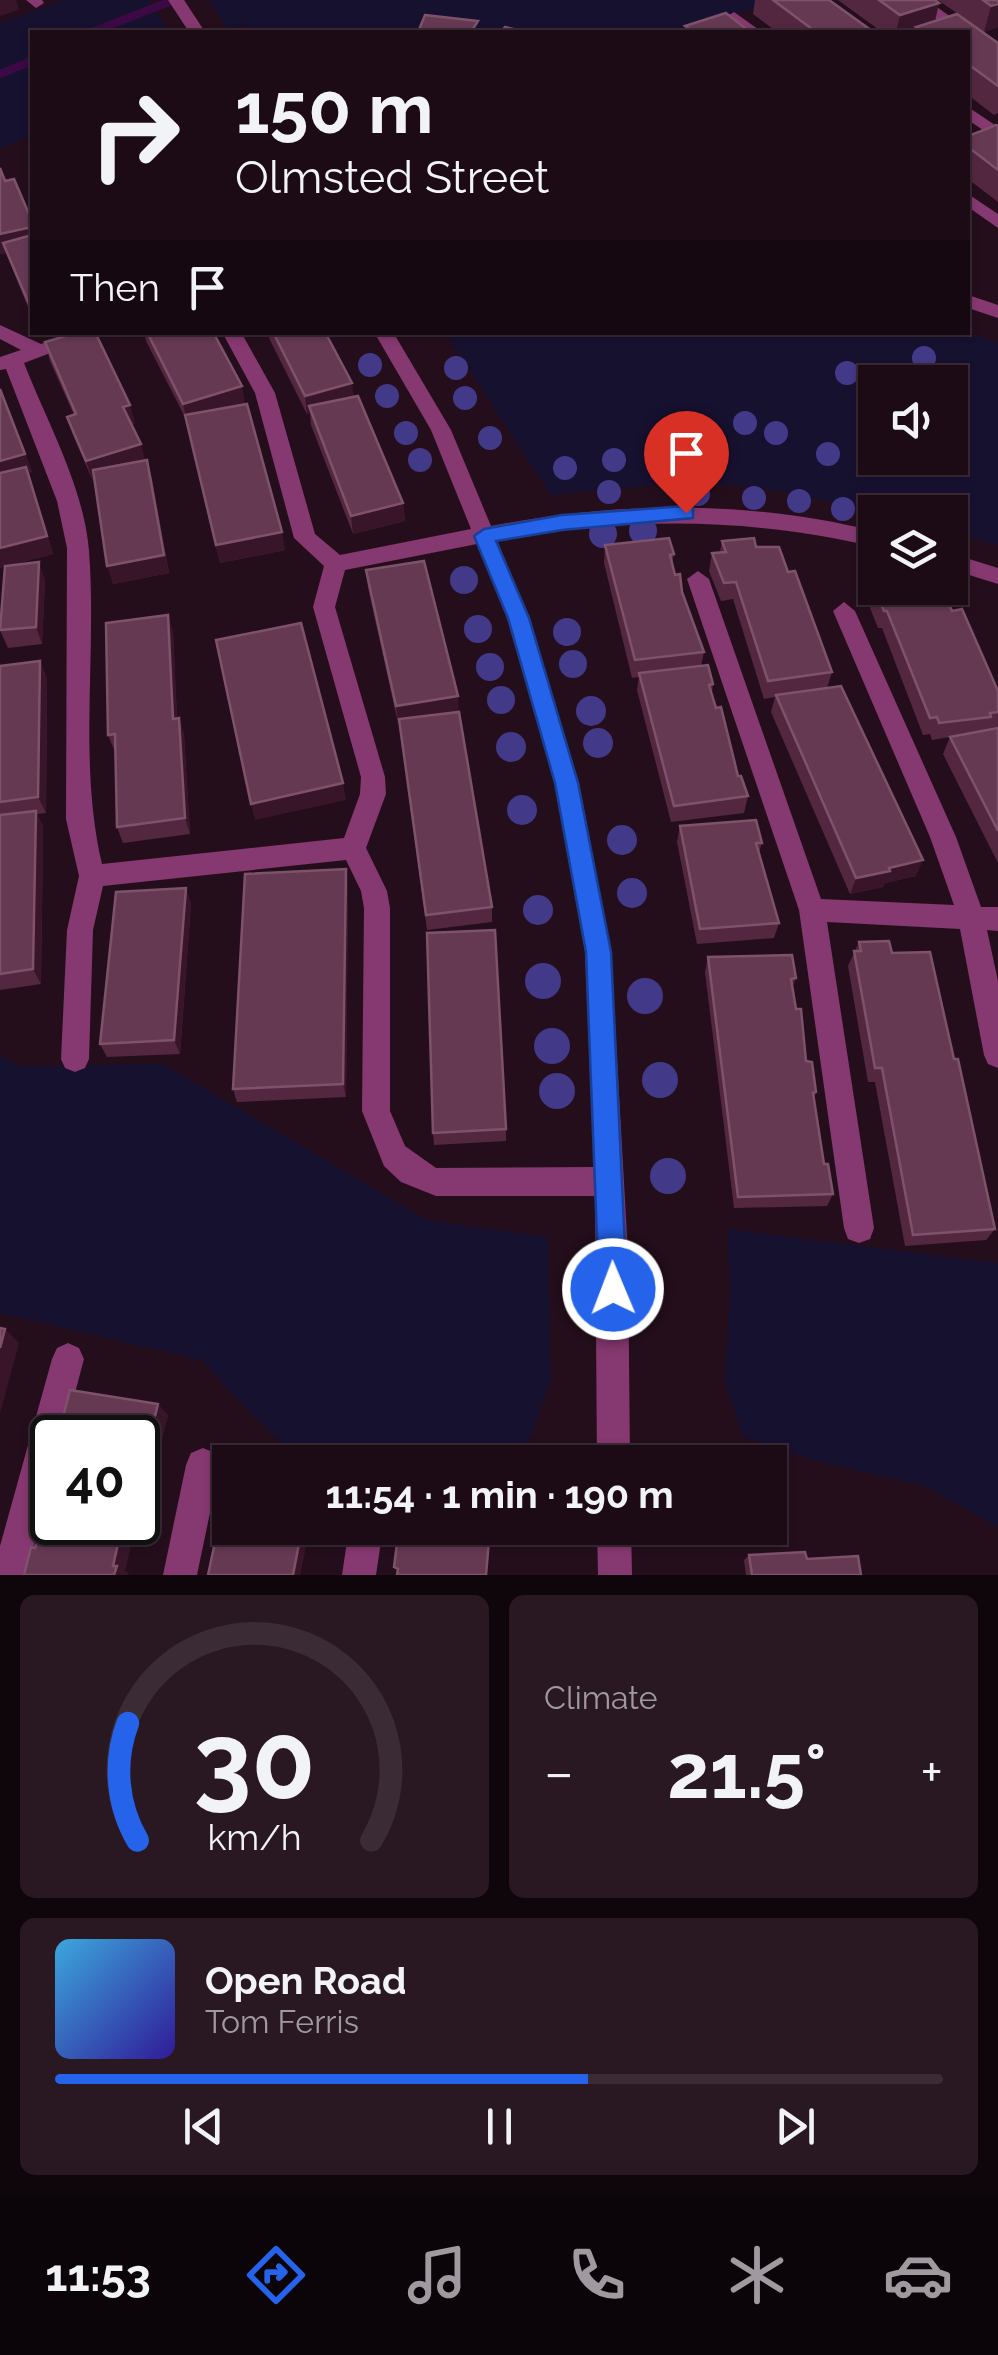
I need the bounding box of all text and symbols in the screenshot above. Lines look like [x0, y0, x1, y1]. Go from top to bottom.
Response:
text: 150 m [235, 67, 433, 149]
icon: right [70, 70, 200, 200]
text: Olmsted Street [235, 151, 549, 204]
icon: arrive [180, 260, 235, 315]
text: Then [70, 265, 160, 310]
map controls [858, 365, 968, 605]
button: sound [858, 365, 968, 475]
pin [644, 411, 729, 514]
icon: arrive [659, 426, 714, 481]
button: layers [858, 495, 968, 605]
position arrow [561, 1237, 665, 1341]
speed limit sign: 40 [30, 1415, 160, 1545]
text: 11:54 · 1 min · 190 m [325, 1472, 674, 1517]
text: Climate [544, 1679, 658, 1716]
text: 30 [194, 1700, 315, 1822]
text: 21.5° [667, 1727, 826, 1816]
text: − [544, 1740, 574, 1805]
text: + [920, 1740, 943, 1805]
text: km/h [207, 1816, 302, 1858]
text: Open Road [205, 1958, 406, 2003]
text: Tom Ferris [205, 2003, 359, 2040]
icon: previous [176, 2099, 231, 2154]
icon: pause [472, 2099, 527, 2154]
icon: next [768, 2099, 823, 2154]
icon: directions [241, 2240, 311, 2310]
icon: music [402, 2240, 472, 2310]
icon: phone [562, 2240, 632, 2310]
icon: climate [722, 2240, 792, 2310]
icon: car [883, 2240, 953, 2310]
text: 11:53 [45, 2249, 151, 2302]

